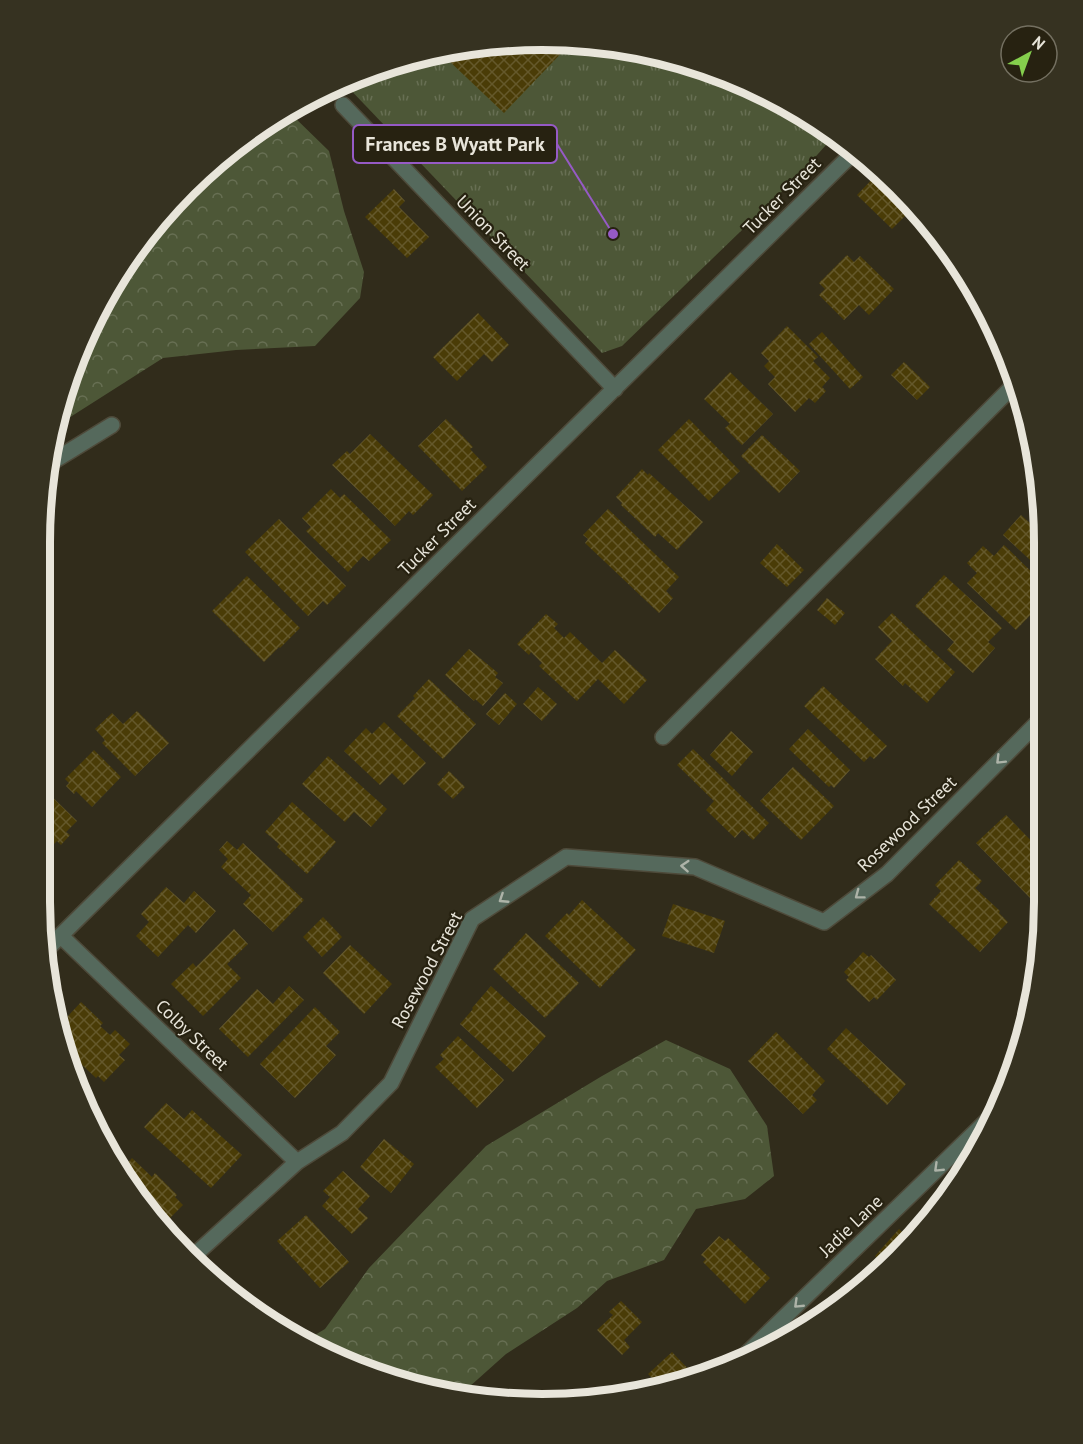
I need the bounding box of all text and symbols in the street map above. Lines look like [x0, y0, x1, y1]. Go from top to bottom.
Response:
north arrow [999, 24, 1059, 84]
text: N [1028, 32, 1049, 54]
callout: Frances B Wyatt Park [353, 125, 557, 163]
text: Frances B Wyatt Park [365, 131, 545, 157]
street label: Tucker Street [738, 152, 825, 239]
street label: Union Street [452, 190, 535, 275]
street label: Tucker Street [393, 493, 480, 580]
one-way arrow [997, 753, 1008, 764]
street label: Rosewood Street [852, 771, 961, 877]
one-way arrow [681, 860, 690, 873]
one-way arrow [855, 888, 866, 899]
one-way arrow [499, 891, 509, 903]
street label: Rosewood Street [386, 907, 467, 1032]
street label: Colby Street [151, 994, 234, 1075]
one-way arrow [935, 1161, 946, 1172]
street label: Jadie Lane [813, 1190, 887, 1262]
one-way arrow [795, 1297, 805, 1308]

